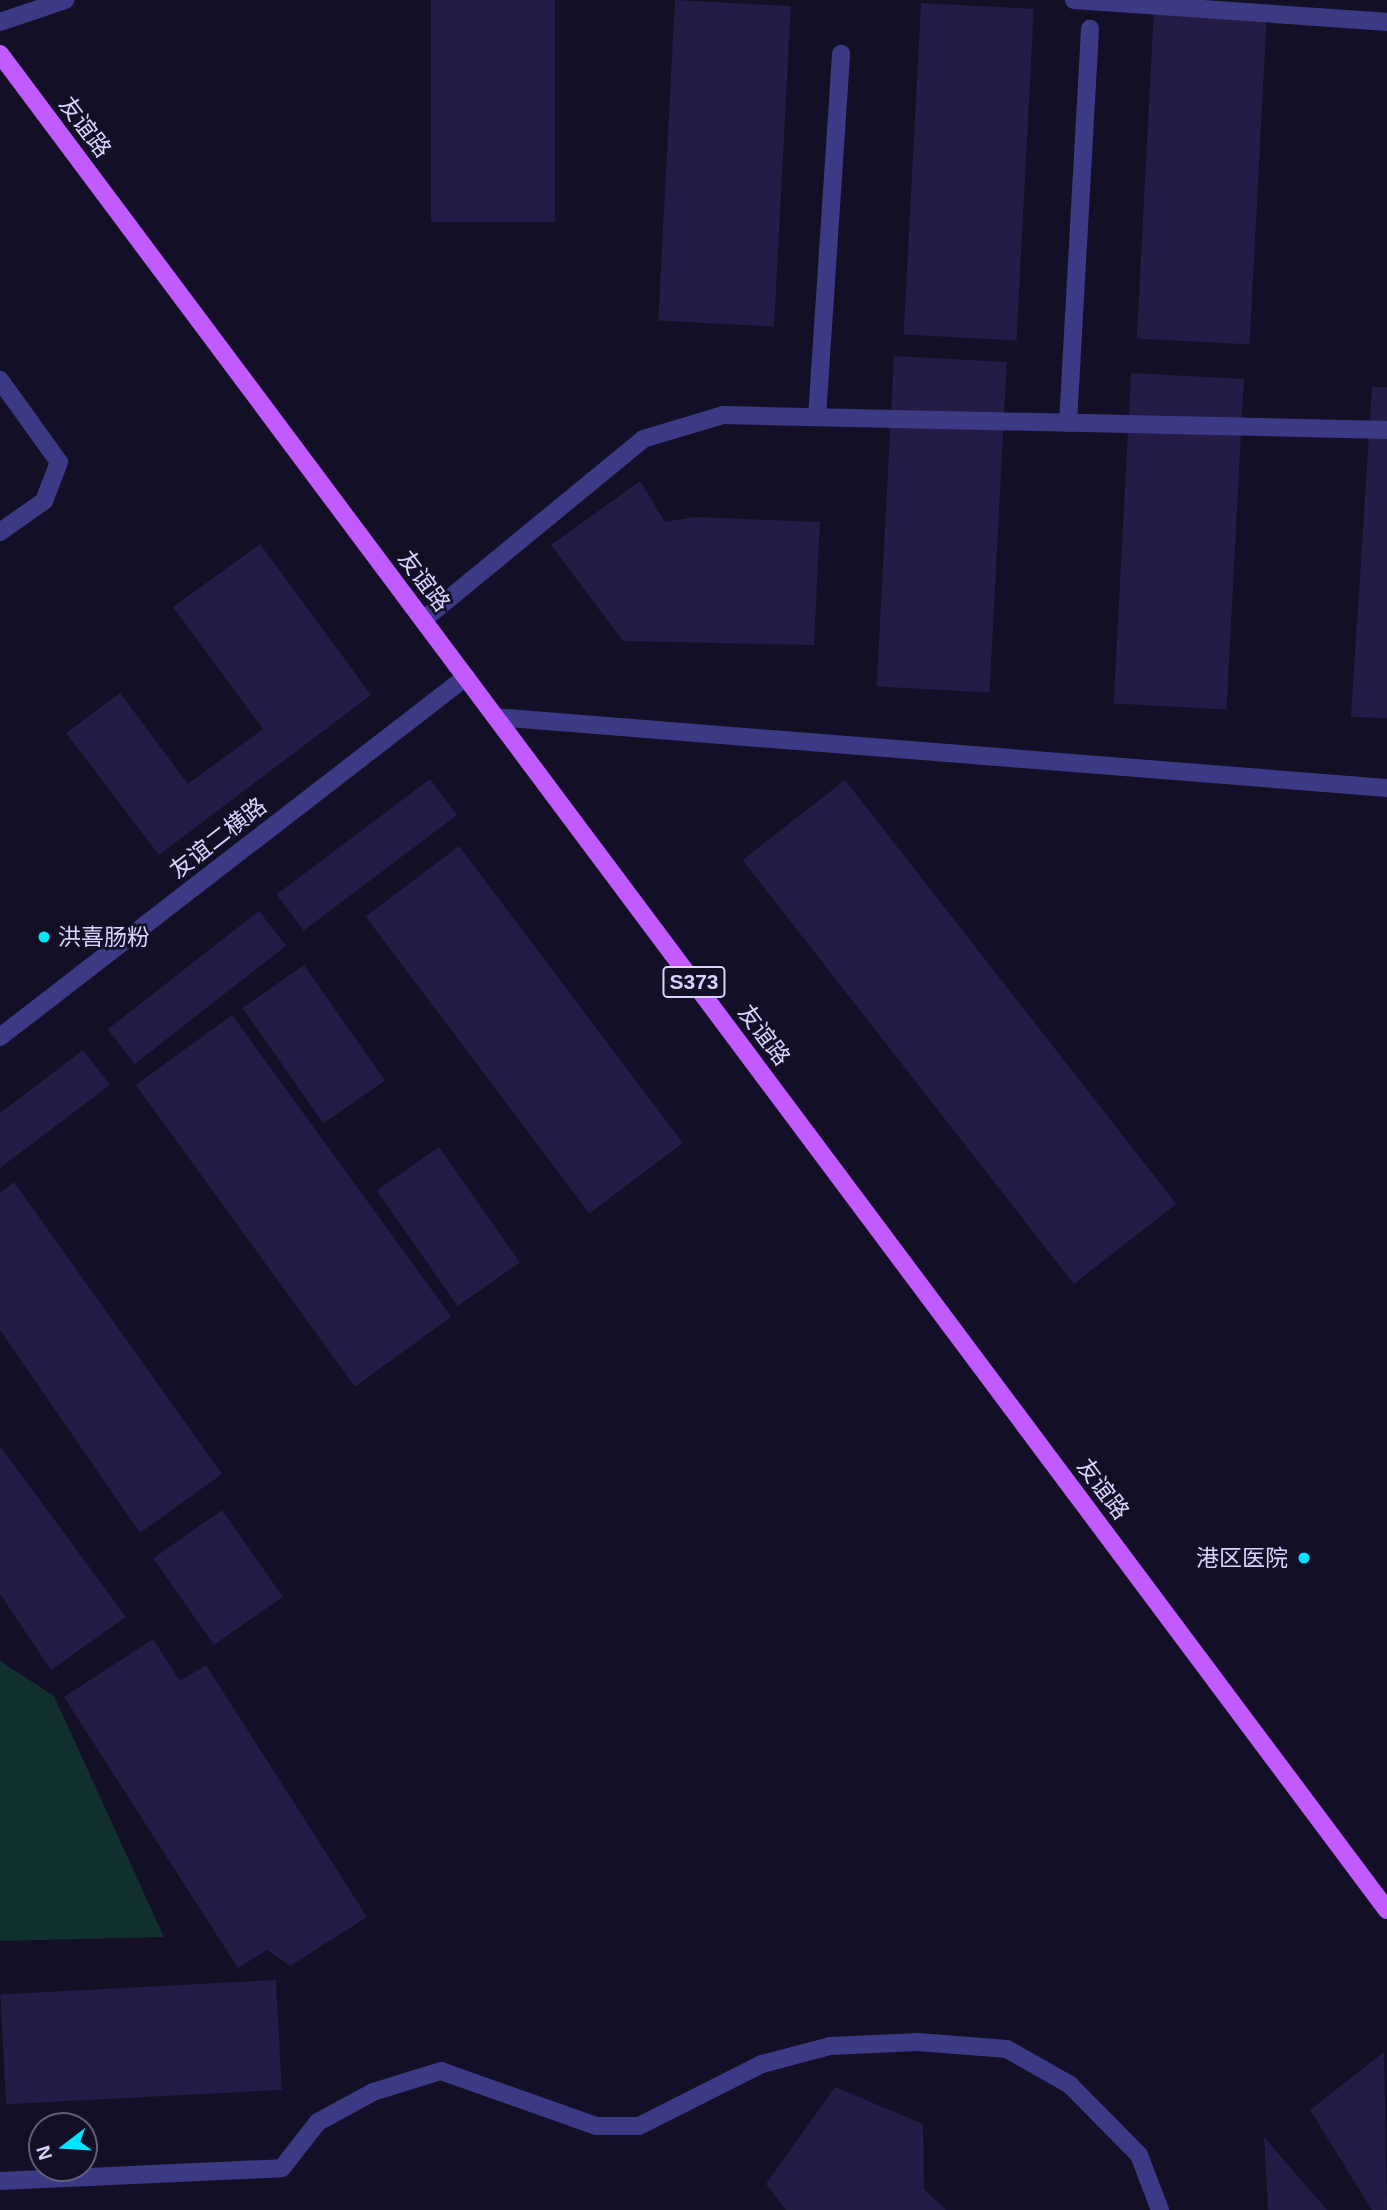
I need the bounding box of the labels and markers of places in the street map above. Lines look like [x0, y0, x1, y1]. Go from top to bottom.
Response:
place label: 洪喜肠粉 [58, 923, 150, 951]
marker: 洪喜肠粉 [36, 929, 52, 945]
place label: 港区医院 [1196, 1544, 1288, 1572]
marker: 港区医院 [1294, 1548, 1314, 1568]

